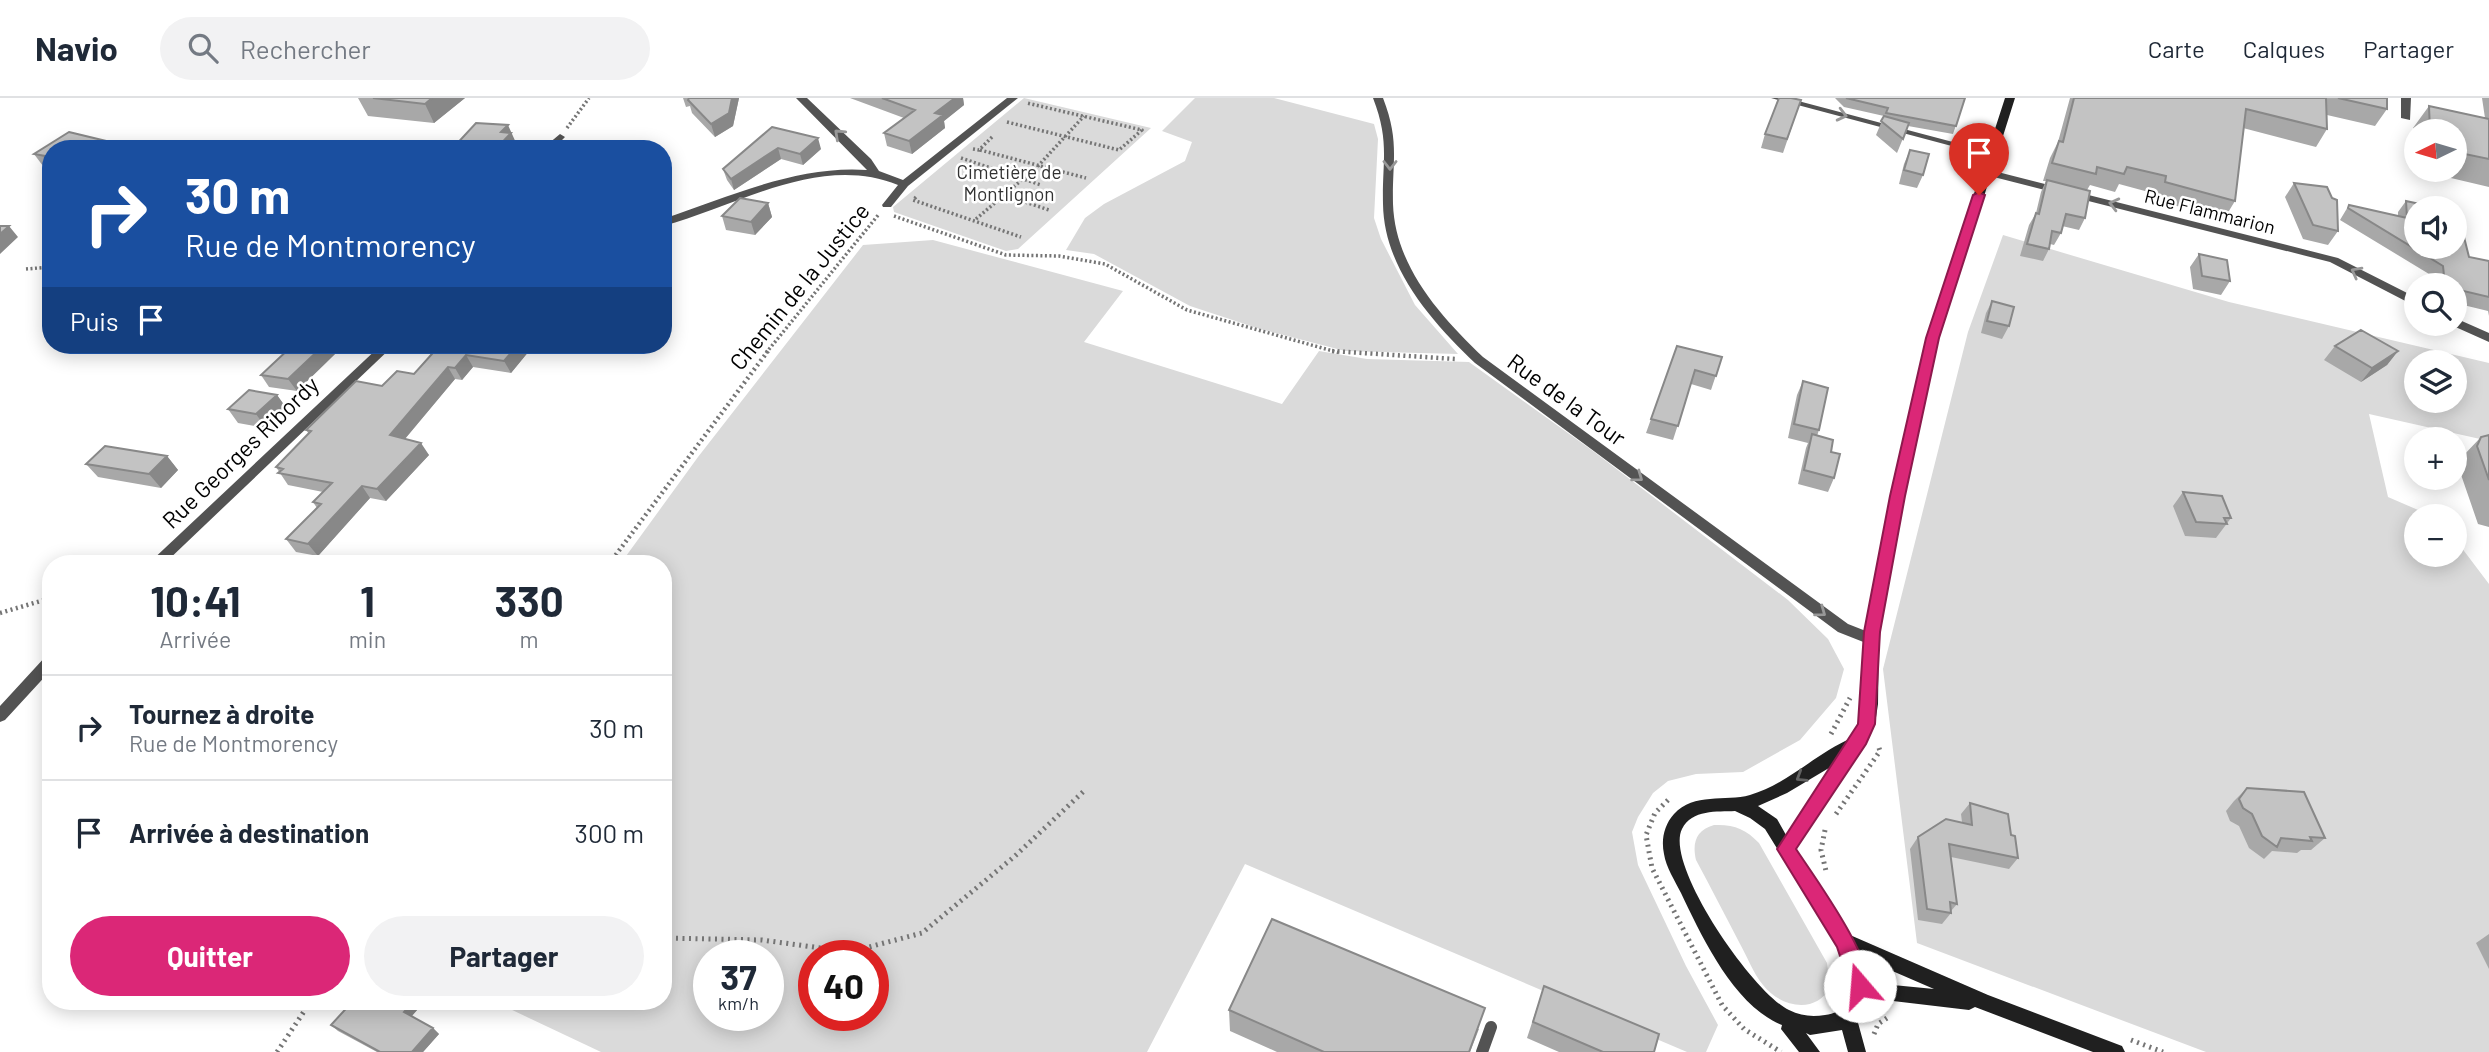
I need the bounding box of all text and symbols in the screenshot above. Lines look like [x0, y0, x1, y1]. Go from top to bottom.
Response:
search box [160, 17, 650, 80]
text: Navio [35, 28, 118, 68]
icon: search [184, 29, 222, 67]
text: Rechercher [240, 33, 371, 64]
text: Carte [2148, 34, 2205, 63]
text: Calques [2243, 34, 2325, 63]
text: Partager [2363, 34, 2454, 63]
one-way arrow [1836, 107, 1848, 121]
north arrow [2404, 119, 2468, 182]
map controls [2404, 119, 2467, 567]
pin [1949, 123, 2009, 195]
one-way arrow [834, 130, 847, 143]
icon: arrive [1960, 134, 1998, 172]
park label: Cimetière de Montlignon [956, 160, 1062, 205]
one-way arrow [1382, 160, 1398, 170]
text: 30 m [185, 165, 290, 224]
icon: right [70, 168, 161, 259]
street label: Rue Flammarion [2142, 184, 2278, 238]
button: sound [2404, 196, 2467, 259]
street label: Chemin de la Justice [723, 197, 875, 375]
one-way arrow [2108, 198, 2120, 212]
text: Rue de Montmorency [185, 225, 476, 263]
one-way arrow [2351, 267, 2363, 280]
button: search [2404, 273, 2467, 336]
icon: arrive [132, 301, 170, 339]
text: Puis [70, 305, 118, 336]
street label: Rue de la Tour [1503, 347, 1632, 452]
button: layers [2404, 350, 2467, 413]
street label: Rue Georges Ribordy [156, 370, 324, 534]
button: + [2404, 427, 2467, 490]
one-way arrow [1630, 469, 1643, 482]
button: − [2404, 504, 2467, 567]
text: 10:41 [150, 575, 241, 625]
text: 1 [360, 575, 375, 625]
text: 330 [494, 575, 564, 625]
one-way arrow [1813, 604, 1826, 617]
text: Arrivée [160, 625, 231, 653]
text: min [349, 625, 386, 653]
text: m [520, 625, 539, 653]
text: Tournez à droite [129, 698, 314, 729]
icon: right [70, 709, 108, 747]
text: 30 m [589, 712, 644, 743]
text: Rue de Montmorency [129, 729, 338, 757]
one-way arrow [1796, 769, 1809, 782]
icon: arrive [70, 814, 108, 852]
text: Arrivée à destination [129, 817, 369, 848]
text: 300 m [575, 817, 644, 848]
button: Quitter [70, 916, 350, 996]
button: Partager [364, 916, 644, 996]
speed limit sign: 40 [798, 940, 889, 1031]
position arrow [1823, 949, 1897, 1023]
text: 37 [720, 955, 757, 997]
text: km/h [718, 992, 759, 1014]

